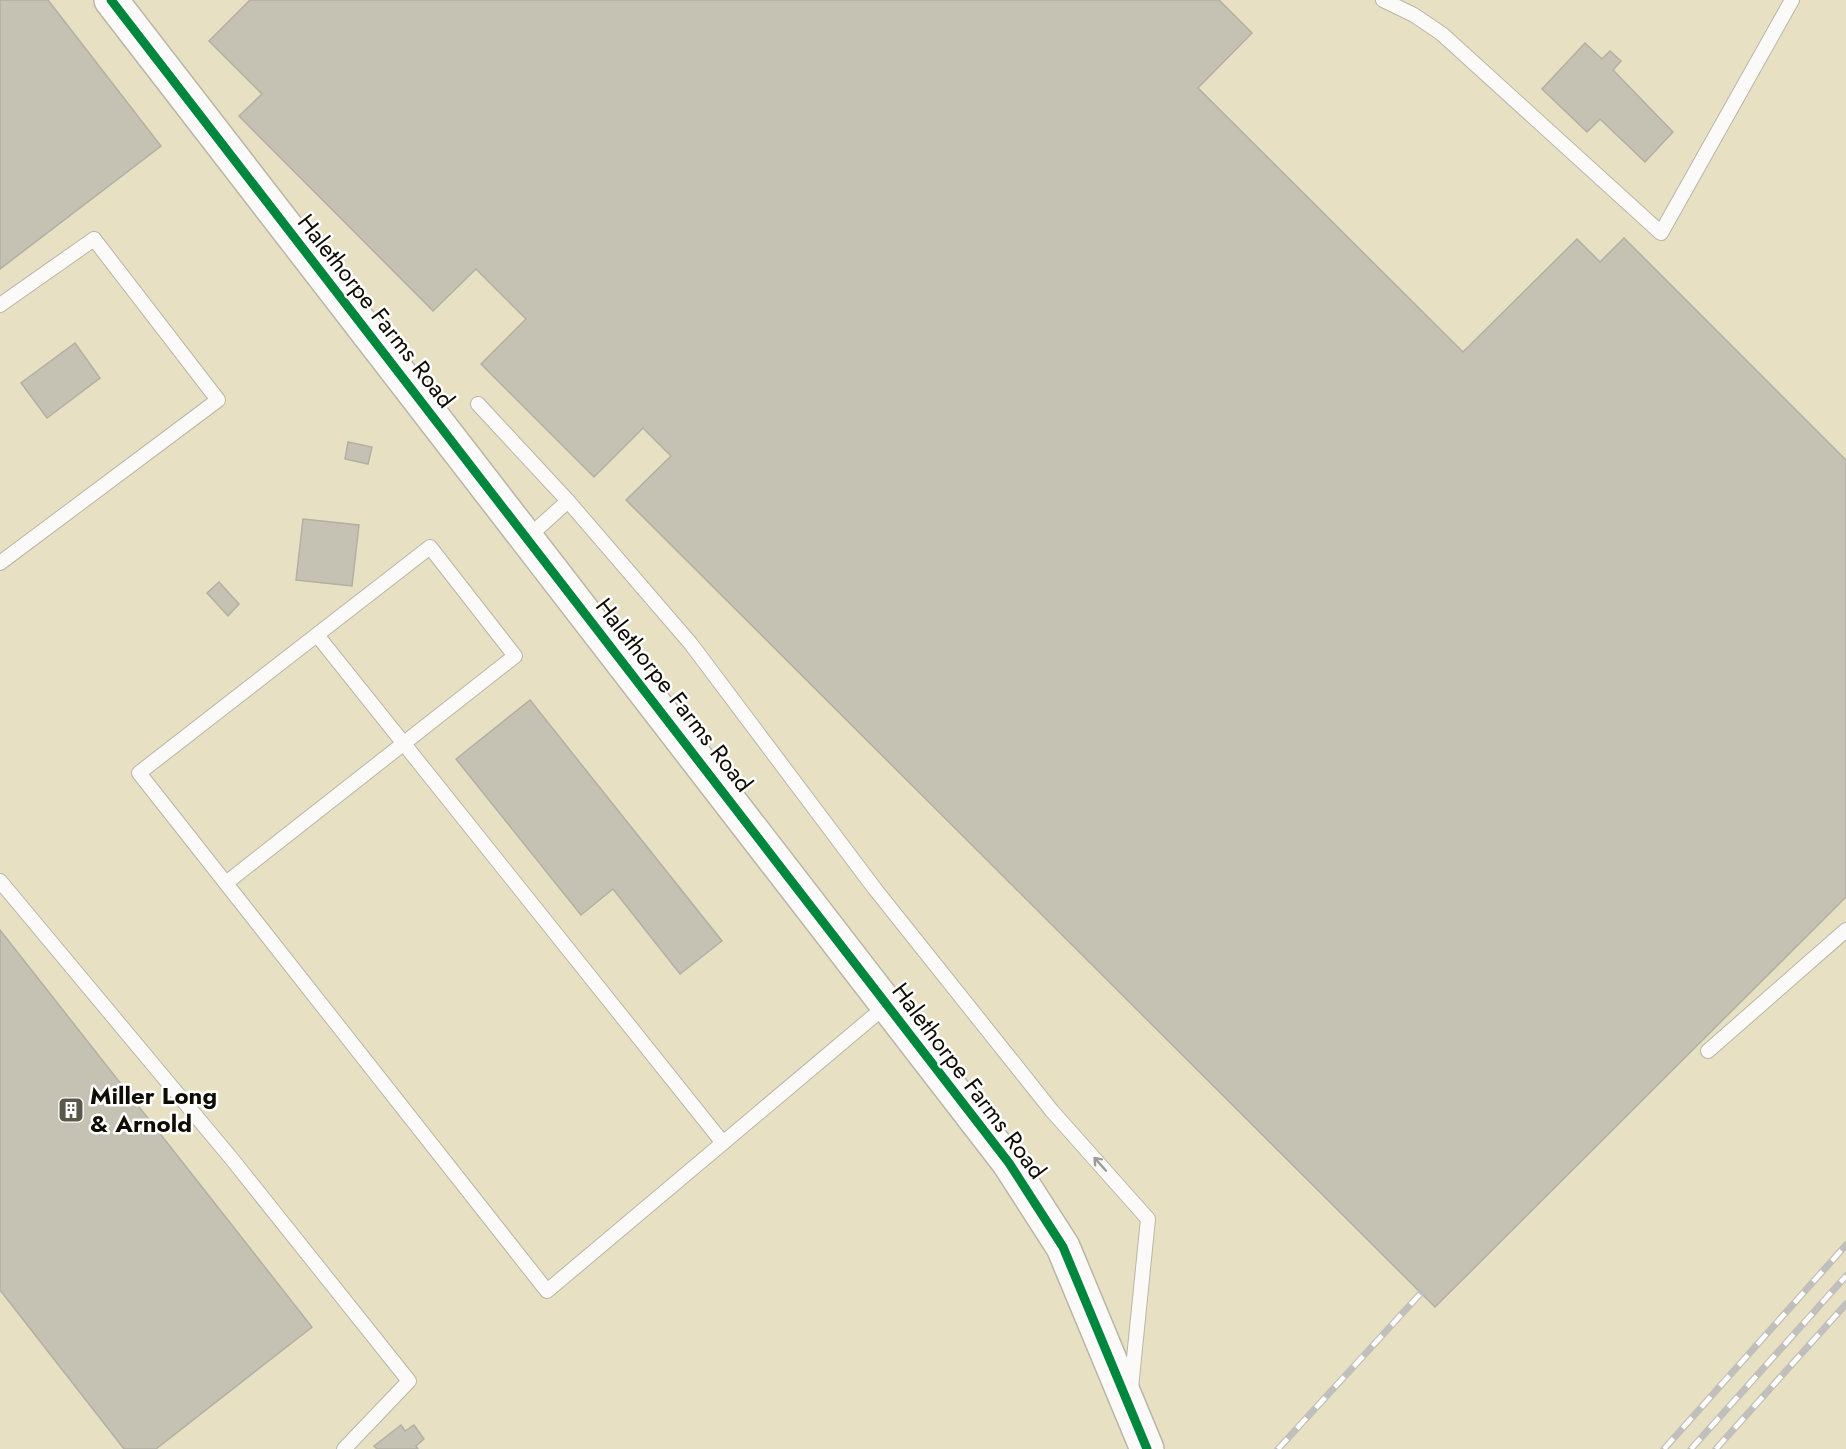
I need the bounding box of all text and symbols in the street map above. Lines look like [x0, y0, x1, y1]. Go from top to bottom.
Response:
street label: Halethorpe Farms Road [289, 206, 463, 415]
street label: Halethorpe Farms Road [587, 590, 761, 799]
street label: Halethorpe Farms Road [884, 975, 1055, 1186]
place label: Miller Long & Arnold [90, 1078, 217, 1141]
building icon: Miller Long & Arnold [56, 1095, 86, 1125]
one-way arrow [1093, 1156, 1107, 1171]

